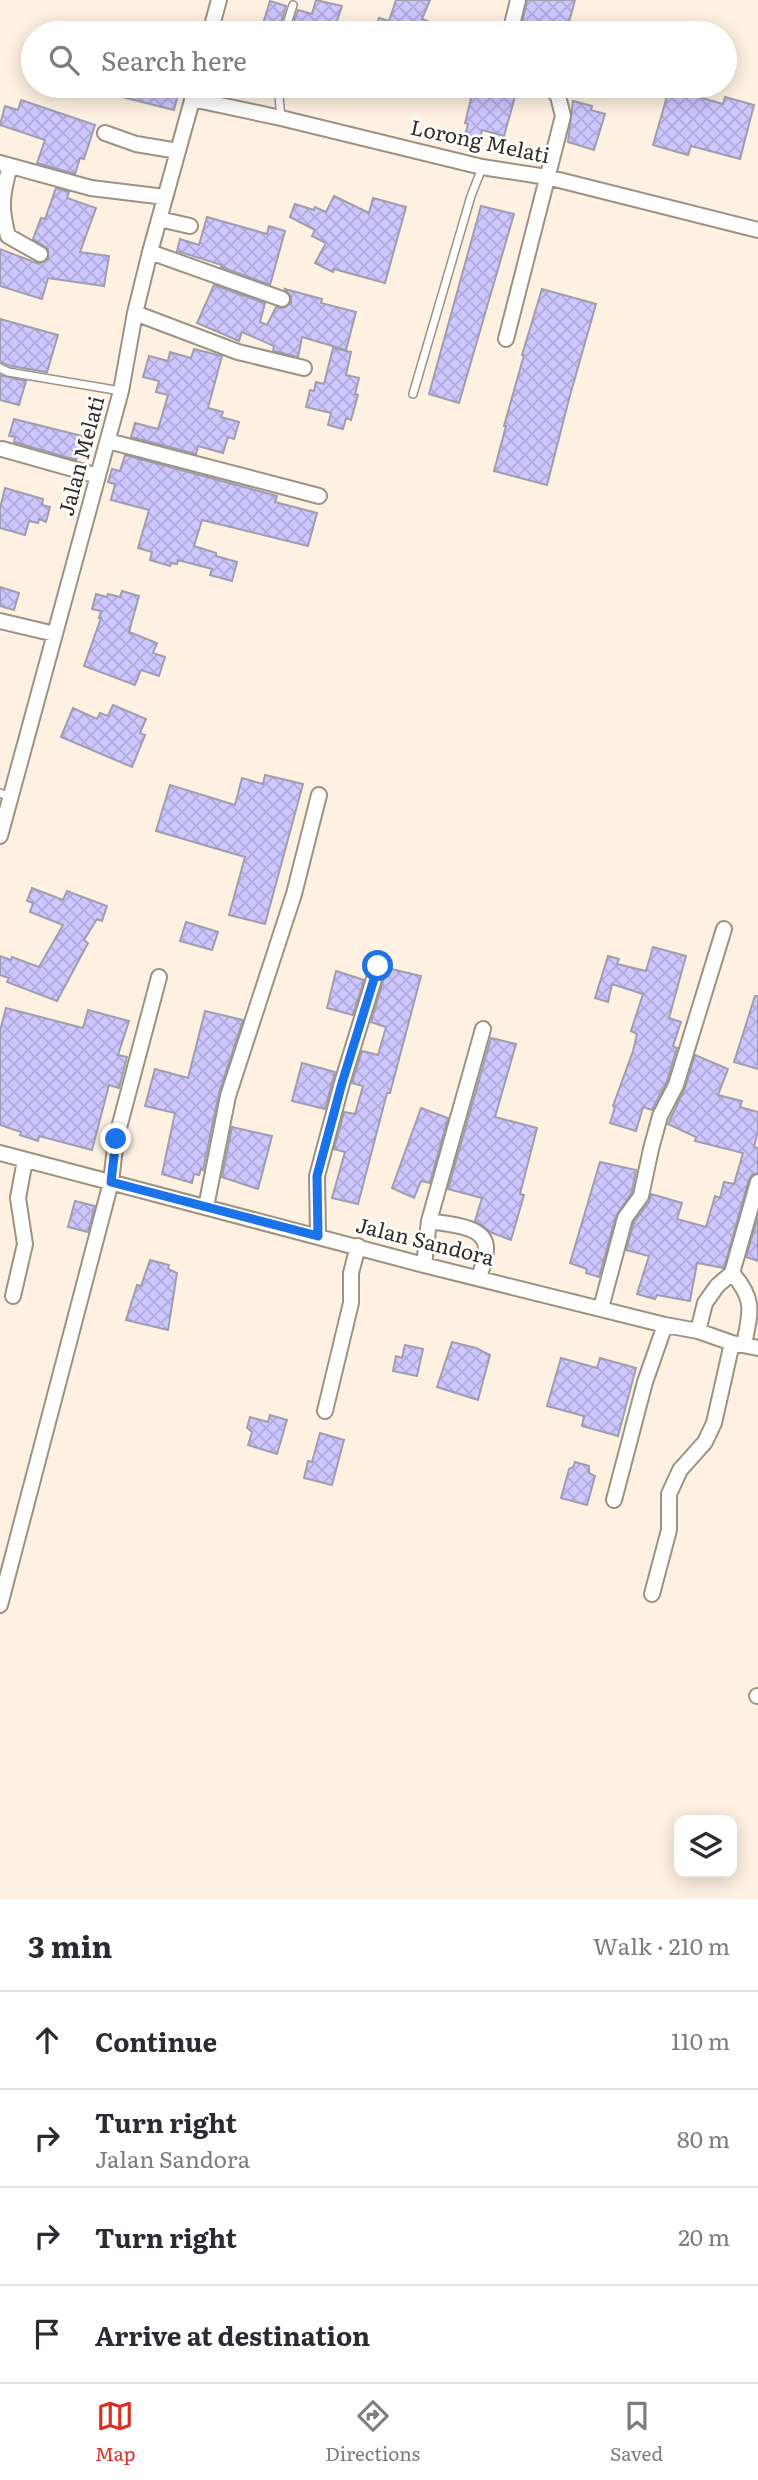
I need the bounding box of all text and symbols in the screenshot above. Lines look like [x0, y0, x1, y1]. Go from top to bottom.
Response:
search box [21, 21, 737, 98]
text: Search here [101, 40, 247, 79]
icon: search [45, 41, 83, 79]
street label: Lorong Melati [408, 110, 553, 169]
street label: Jalan Melati [49, 392, 110, 519]
route start [362, 950, 393, 981]
route end [100, 1123, 131, 1154]
street label: Jalan Sandora [353, 1207, 499, 1272]
map controls [674, 1815, 737, 1878]
button: layers [674, 1815, 737, 1878]
text: 3 min [28, 1923, 112, 1967]
text: Walk · 210 m [593, 1928, 730, 1962]
icon: ahead [28, 2021, 66, 2059]
text: Continue [95, 2021, 217, 2060]
text: 110 m [671, 2023, 730, 2057]
text: Turn right [95, 2102, 237, 2141]
icon: right [28, 2119, 66, 2157]
text: 80 m [677, 2121, 730, 2155]
text: Jalan Sandora [95, 2141, 250, 2175]
icon: right [28, 2217, 66, 2255]
text: Turn right [95, 2217, 237, 2256]
text: 20 m [678, 2219, 730, 2253]
icon: arrive [28, 2315, 66, 2353]
text: Arrive at destination [95, 2315, 370, 2354]
tab: Map [95, 2397, 135, 2467]
tab: Directions [325, 2397, 420, 2467]
tab: Saved [610, 2397, 663, 2467]

